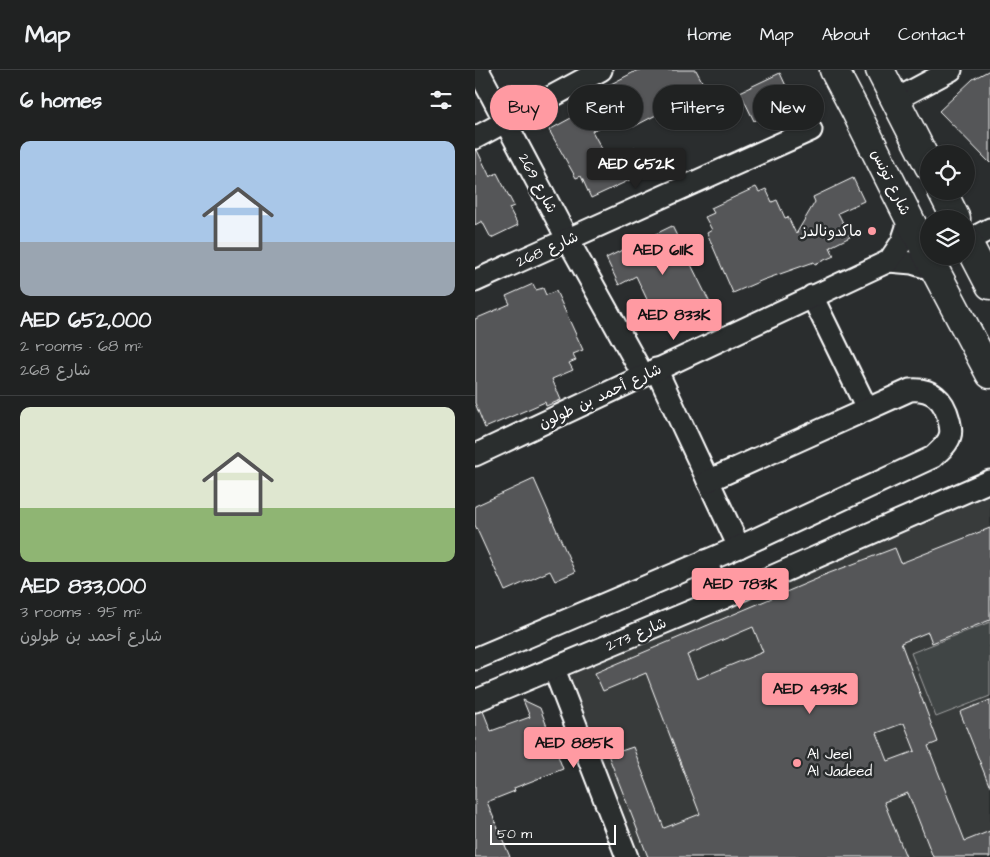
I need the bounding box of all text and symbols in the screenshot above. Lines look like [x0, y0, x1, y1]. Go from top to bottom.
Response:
text: Map [25, 18, 70, 52]
text: Home [687, 22, 732, 47]
text: Map [760, 22, 794, 47]
text: About [822, 22, 870, 47]
text: Contact [898, 22, 965, 47]
chip: Buy [490, 85, 558, 130]
chip: Rent [568, 85, 643, 130]
chip: Filters [653, 85, 743, 130]
chip: New [753, 85, 824, 130]
text: 6 homes [20, 86, 102, 115]
icon: filters [427, 86, 455, 114]
map controls [920, 145, 975, 265]
button: locate [920, 145, 975, 200]
street label: شارع تونس [865, 146, 916, 219]
pin: AED 652K [584, 148, 688, 190]
street label: شارع 269 [513, 150, 562, 217]
text: AED 652K [598, 153, 674, 175]
icon: home [193, 174, 283, 264]
button: layers [920, 210, 975, 265]
place label: ماكدونالدز [800, 221, 862, 242]
marker: ماكدونالدز [866, 225, 878, 237]
street label: شارع 268 [513, 226, 582, 273]
pin: AED 611K [611, 234, 715, 276]
text: AED 611K [633, 239, 693, 261]
pin: AED 833K [622, 298, 726, 341]
text: AED 833K [638, 304, 710, 326]
text: AED 652,000 [20, 306, 151, 335]
text: 2 rooms · 68 m² [20, 335, 143, 357]
text: شارع 268 [20, 359, 91, 381]
street label: شارع أحمد بن طولون [535, 359, 665, 434]
icon: home [193, 439, 283, 529]
pin: AED 783K [688, 568, 792, 610]
text: AED 833,000 [20, 572, 146, 601]
text: AED 783K [703, 573, 777, 595]
text: 3 rooms · 95 m² [20, 601, 142, 623]
street label: شارع 273 [603, 612, 670, 657]
text: شارع أحمد بن طولون [20, 625, 162, 647]
pin: AED 493K [758, 672, 862, 715]
text: AED 493K [773, 678, 847, 700]
pin: AED 885K [522, 726, 626, 769]
text: AED 885K [535, 732, 613, 754]
place label: Al Jeel Al Jadeed [807, 744, 872, 782]
marker: Al Jeel Al Jadeed [791, 757, 803, 769]
scale bar [490, 822, 616, 845]
text: 50 m [497, 824, 532, 844]

